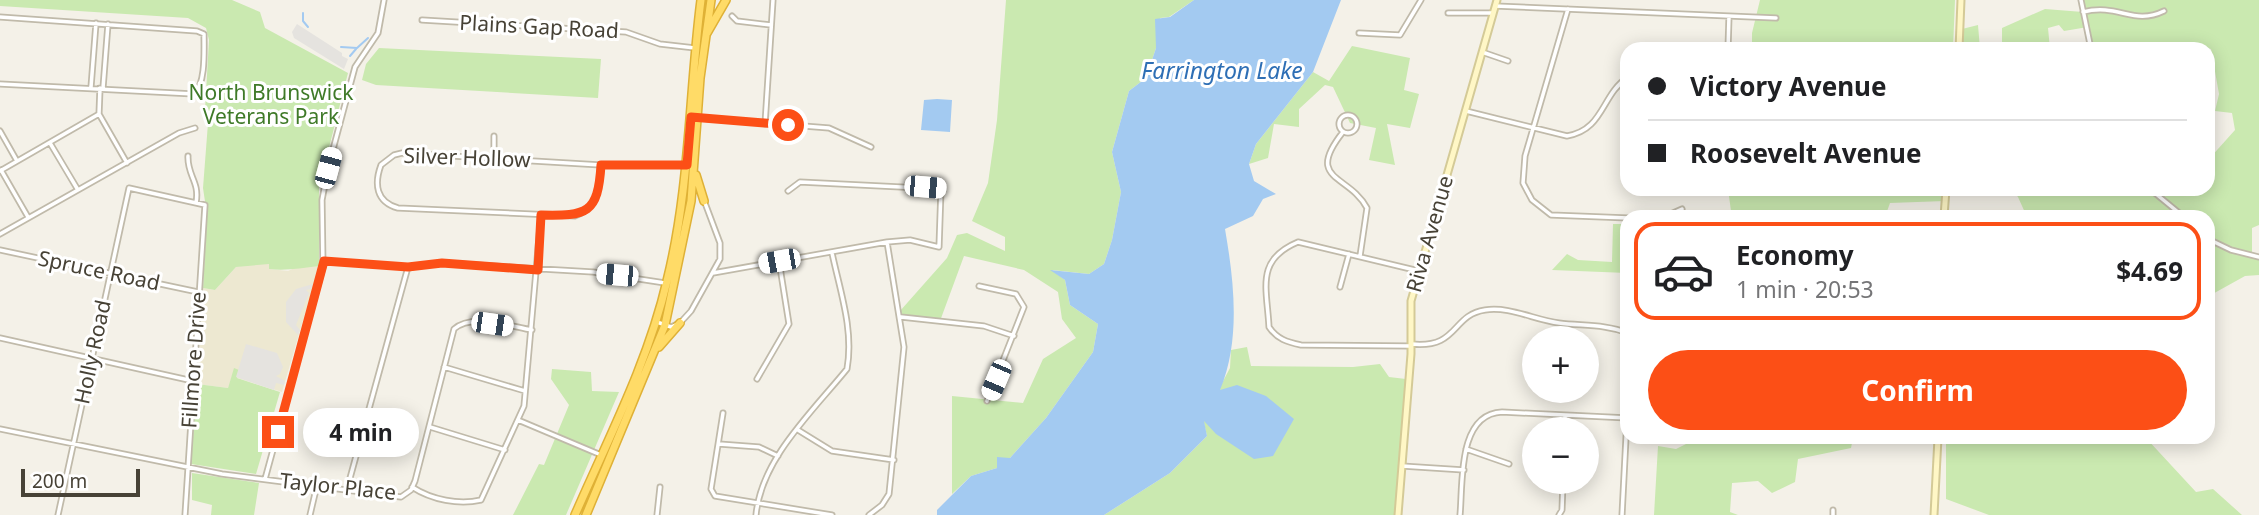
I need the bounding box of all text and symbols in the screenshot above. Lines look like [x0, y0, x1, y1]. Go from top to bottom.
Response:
street label: Plains Gap Road [459, 8, 620, 44]
water label: Farrington Lake [1141, 54, 1303, 86]
text: Victory Avenue [1690, 68, 1887, 104]
park label: North Brunswick Veterans Park [189, 78, 354, 130]
route start [772, 109, 804, 141]
text: Roosevelt Avenue [1690, 135, 1921, 171]
street label: Silver Hollow [403, 141, 531, 173]
car [313, 145, 344, 191]
street label: Riva Avenue [1399, 172, 1459, 295]
car [904, 175, 947, 199]
text: Economy [1736, 237, 1854, 273]
icon: car [1652, 240, 1715, 303]
street label: Spruce Road [36, 243, 163, 297]
car [757, 247, 802, 275]
text: $4.69 [2116, 253, 2183, 289]
car [596, 263, 639, 287]
text: 1 min · 20:53 [1736, 273, 1874, 305]
street label: Fillmore Drive [174, 291, 212, 429]
street label: Holly Road [67, 297, 117, 406]
car [470, 311, 515, 337]
map controls [1522, 326, 1599, 494]
button: + [1522, 326, 1599, 403]
button: Confirm [1648, 350, 2187, 430]
car [979, 357, 1014, 403]
callout: 4 min [302, 408, 418, 457]
route end [262, 416, 294, 448]
text: 4 min [329, 416, 393, 448]
button: − [1522, 417, 1599, 494]
scale bar [21, 466, 140, 498]
street label: Taylor Place [279, 466, 398, 506]
text: 200 m [32, 468, 87, 494]

